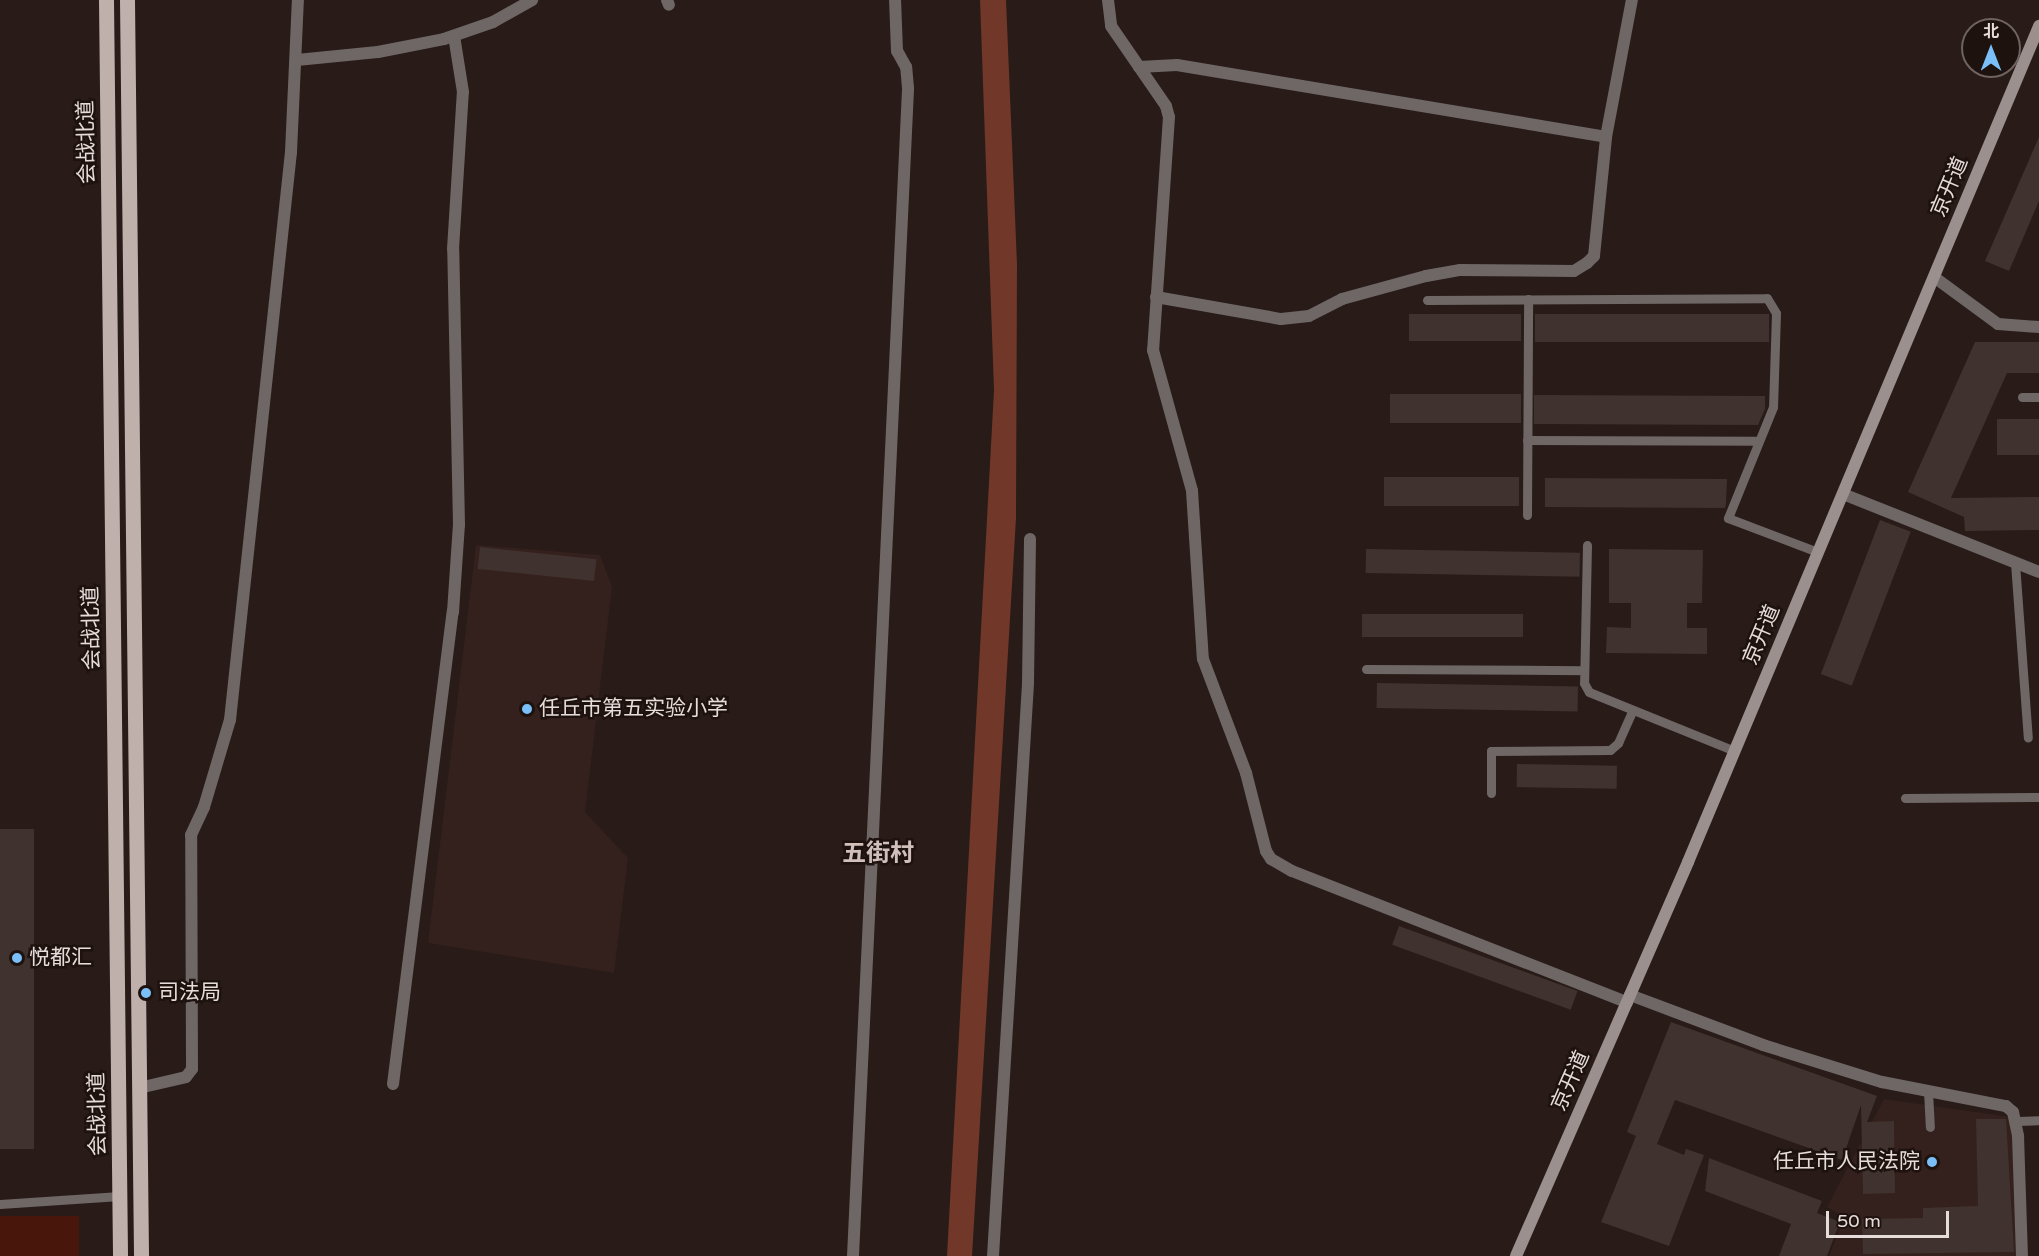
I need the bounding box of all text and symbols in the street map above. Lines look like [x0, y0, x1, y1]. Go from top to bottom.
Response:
north arrow [1961, 18, 2021, 78]
text: 北 [1983, 22, 1999, 42]
street label: 会战北道 [74, 100, 100, 184]
street label: 京开道 [1926, 153, 1974, 221]
street label: 会战北道 [79, 586, 105, 670]
street label: 京开道 [1738, 601, 1786, 669]
place label: 任丘市第五实验小学 [539, 696, 728, 722]
marker: 任丘市第五实验小学 [520, 702, 534, 716]
district label: 五街村 [842, 840, 914, 868]
place label: 悦都汇 [29, 945, 92, 971]
marker: 悦都汇 [10, 951, 24, 965]
place label: 司法局 [158, 980, 221, 1006]
marker: 司法局 [139, 986, 153, 1000]
street label: 京开道 [1547, 1047, 1595, 1115]
street label: 会战北道 [85, 1072, 111, 1156]
place label: 任丘市人民法院 [1773, 1149, 1920, 1175]
marker: 任丘市人民法院 [1925, 1155, 1939, 1169]
scale bar [1829, 1199, 1952, 1237]
text: 50 m [1837, 1210, 1881, 1232]

